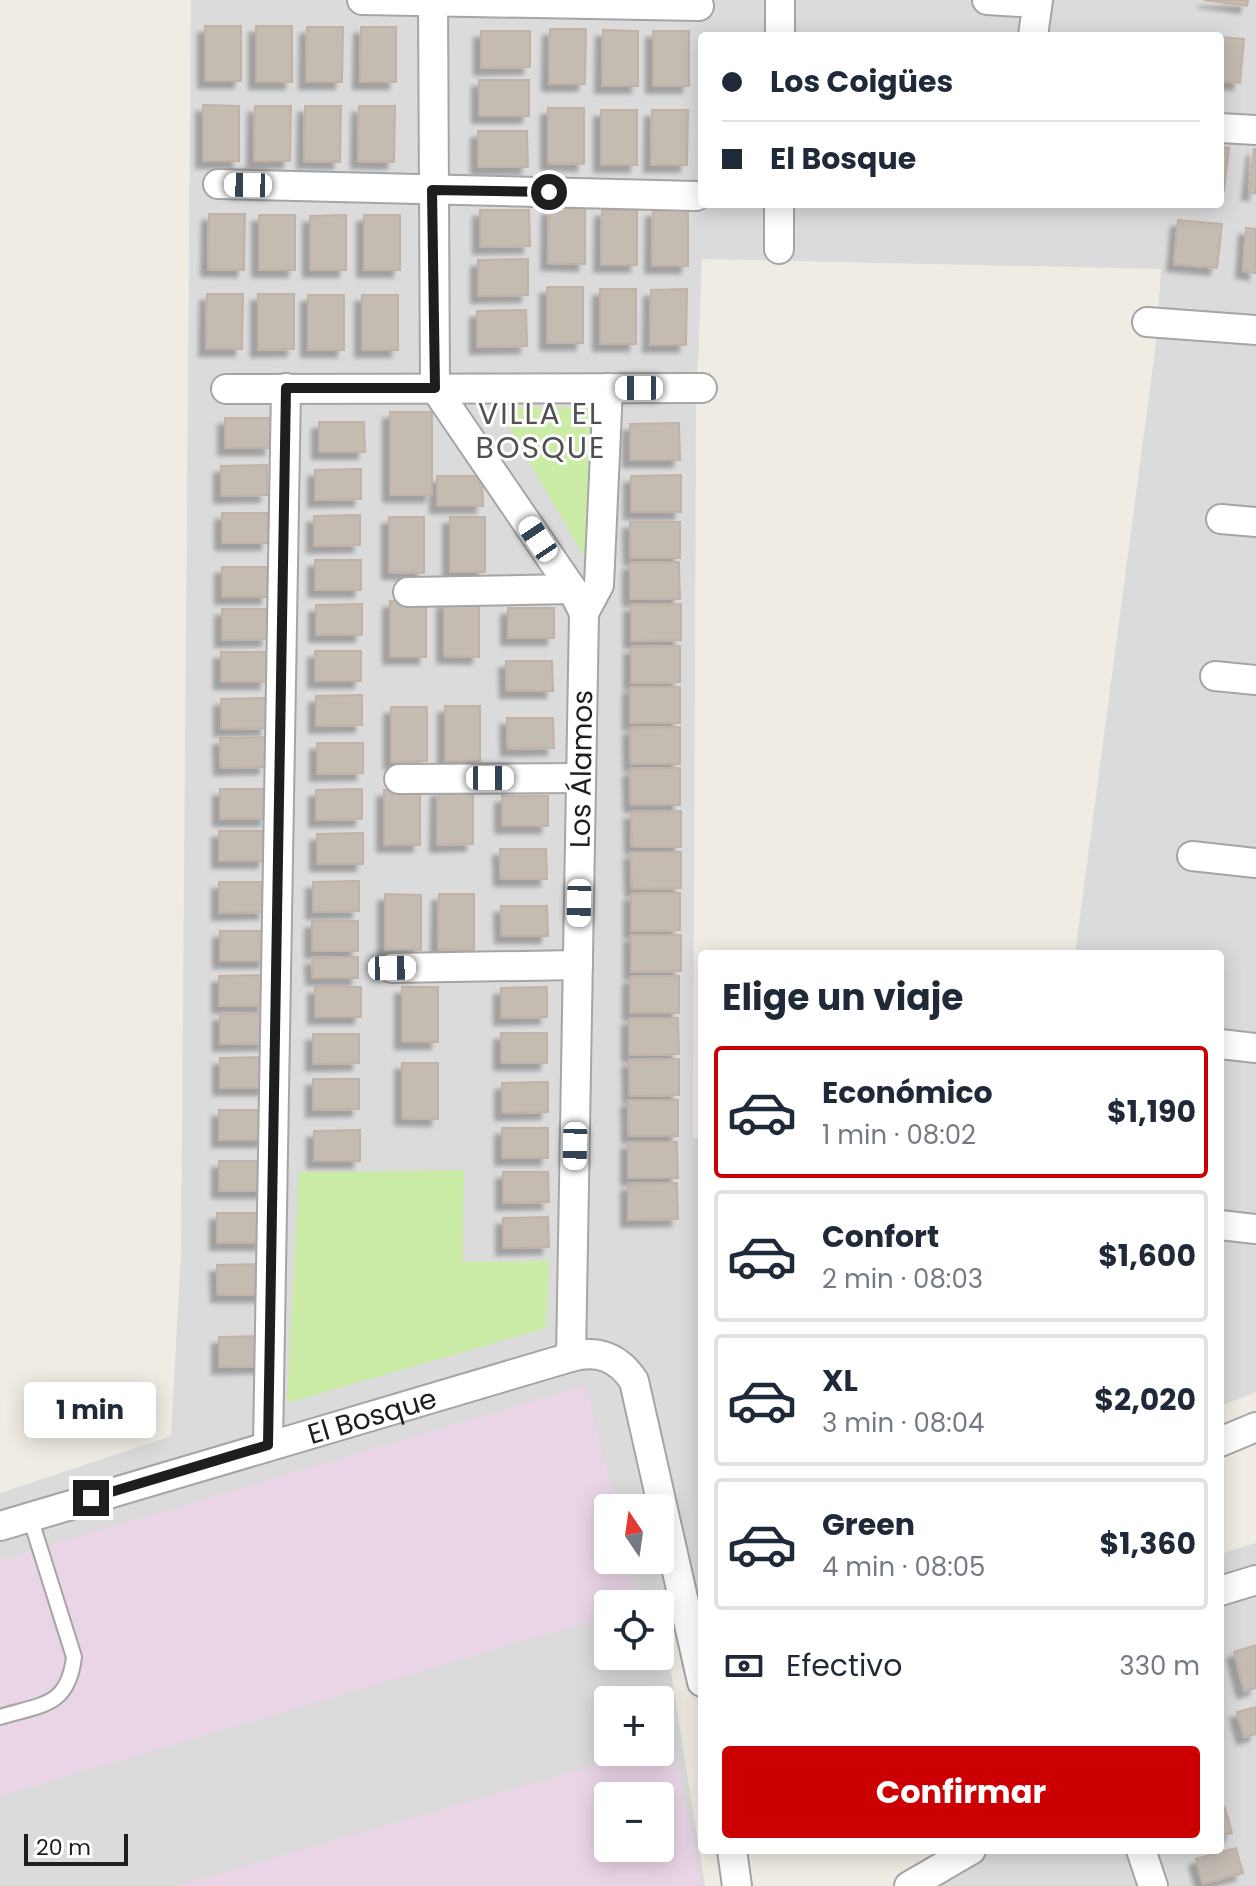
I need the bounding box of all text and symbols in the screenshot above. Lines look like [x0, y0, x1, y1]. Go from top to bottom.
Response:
text: Los Coigües [770, 60, 953, 103]
text: El Bosque [770, 137, 916, 180]
car [224, 173, 272, 197]
route start [531, 174, 567, 210]
car [615, 376, 663, 400]
district label: VILLA EL BOSQUE [476, 392, 606, 469]
car [515, 512, 561, 566]
street label: Los Álamos [561, 690, 602, 848]
car [466, 766, 514, 790]
car [567, 879, 591, 927]
car [368, 956, 416, 980]
text: Elige un viaje [722, 972, 964, 1023]
text: Económico [822, 1071, 993, 1114]
icon: car [726, 1076, 798, 1148]
text: $1,190 [1107, 1090, 1196, 1133]
text: 1 min · 08:02 [822, 1117, 976, 1153]
car [563, 1122, 587, 1170]
text: Confort [822, 1215, 939, 1258]
icon: car [726, 1220, 798, 1292]
text: $1,600 [1098, 1234, 1196, 1277]
text: 2 min · 08:03 [822, 1261, 983, 1297]
text: XL [822, 1359, 858, 1402]
icon: car [726, 1364, 798, 1436]
text: $2,020 [1094, 1378, 1196, 1421]
street label: El Bosque [303, 1379, 441, 1454]
callout: 1 min [25, 1382, 157, 1438]
text: 1 min [56, 1392, 124, 1428]
text: 3 min · 08:04 [822, 1405, 984, 1441]
route end [73, 1480, 109, 1516]
north arrow [594, 1494, 674, 1574]
map controls [594, 1494, 674, 1862]
text: Green [822, 1503, 915, 1546]
icon: car [726, 1508, 798, 1580]
text: $1,360 [1100, 1522, 1196, 1565]
text: 4 min · 08:05 [822, 1549, 985, 1585]
button: locate [594, 1590, 674, 1670]
icon: cash [722, 1644, 766, 1688]
text: Efectivo [786, 1644, 902, 1687]
text: 330 m [1119, 1648, 1200, 1684]
button: + [594, 1686, 674, 1766]
button: Confirmar [722, 1746, 1200, 1838]
button: − [594, 1782, 674, 1862]
scale bar [24, 1830, 128, 1866]
text: 20 m [36, 1832, 91, 1863]

